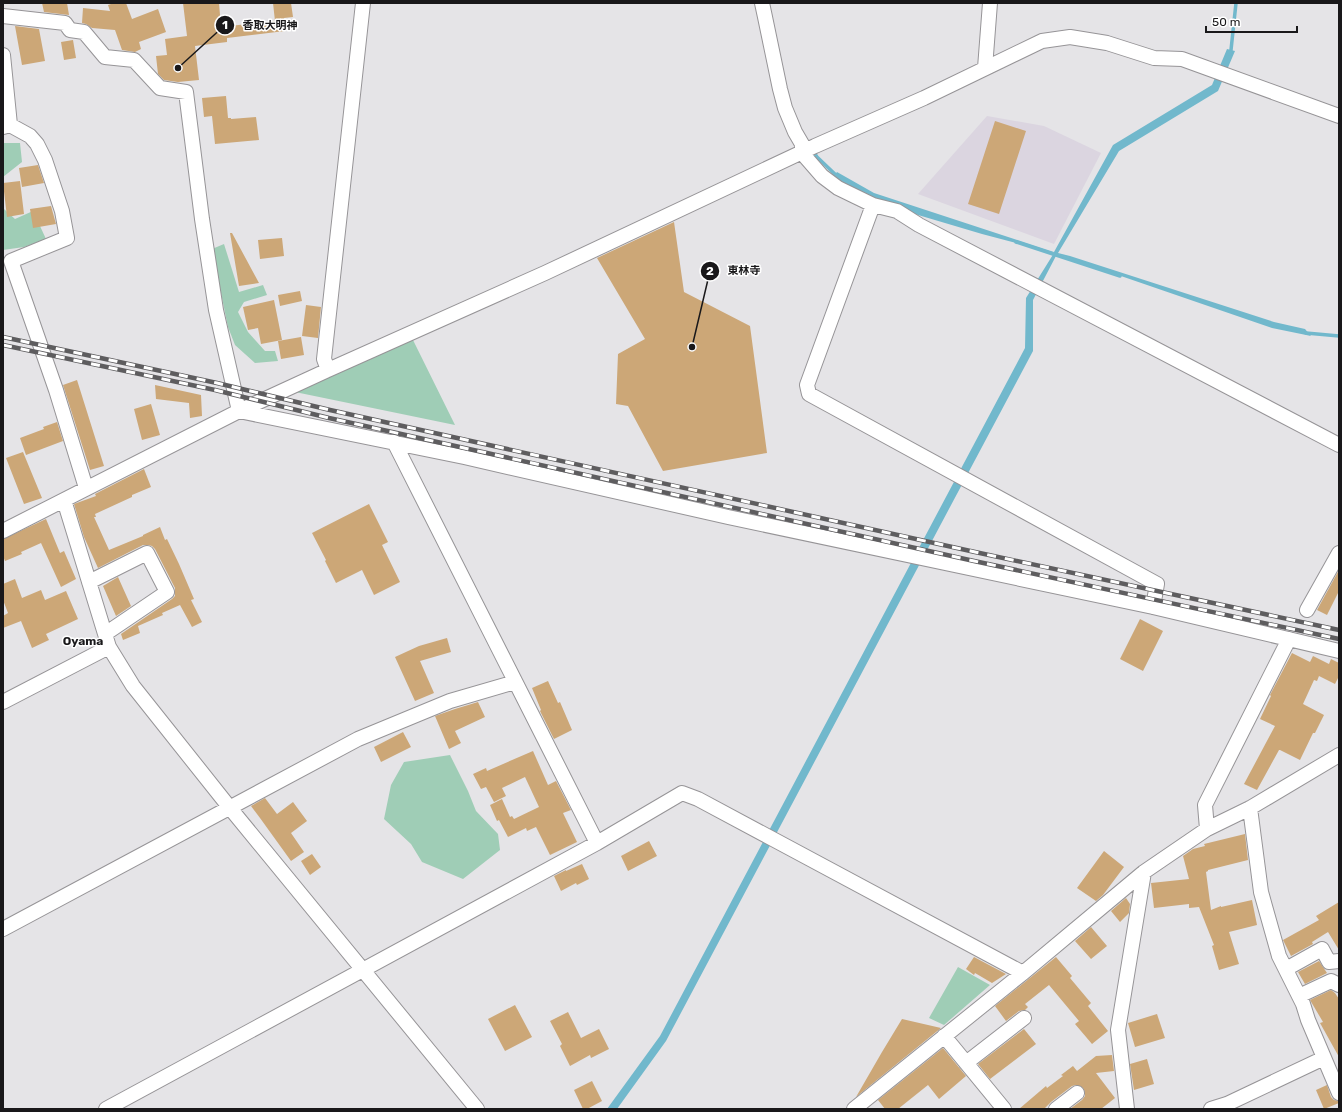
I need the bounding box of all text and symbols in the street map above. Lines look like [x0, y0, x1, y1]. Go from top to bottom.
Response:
scale bar [1206, 8, 1297, 34]
callout: 香取大明神 [215, 14, 306, 37]
text: 50 m [1212, 15, 1240, 29]
text: 1 [222, 18, 228, 32]
text: 香取大明神 [243, 19, 298, 32]
callout: 東林寺 [700, 259, 769, 282]
text: 2 [706, 264, 714, 278]
text: 東林寺 [728, 264, 761, 277]
district label: Oyama [63, 634, 103, 648]

